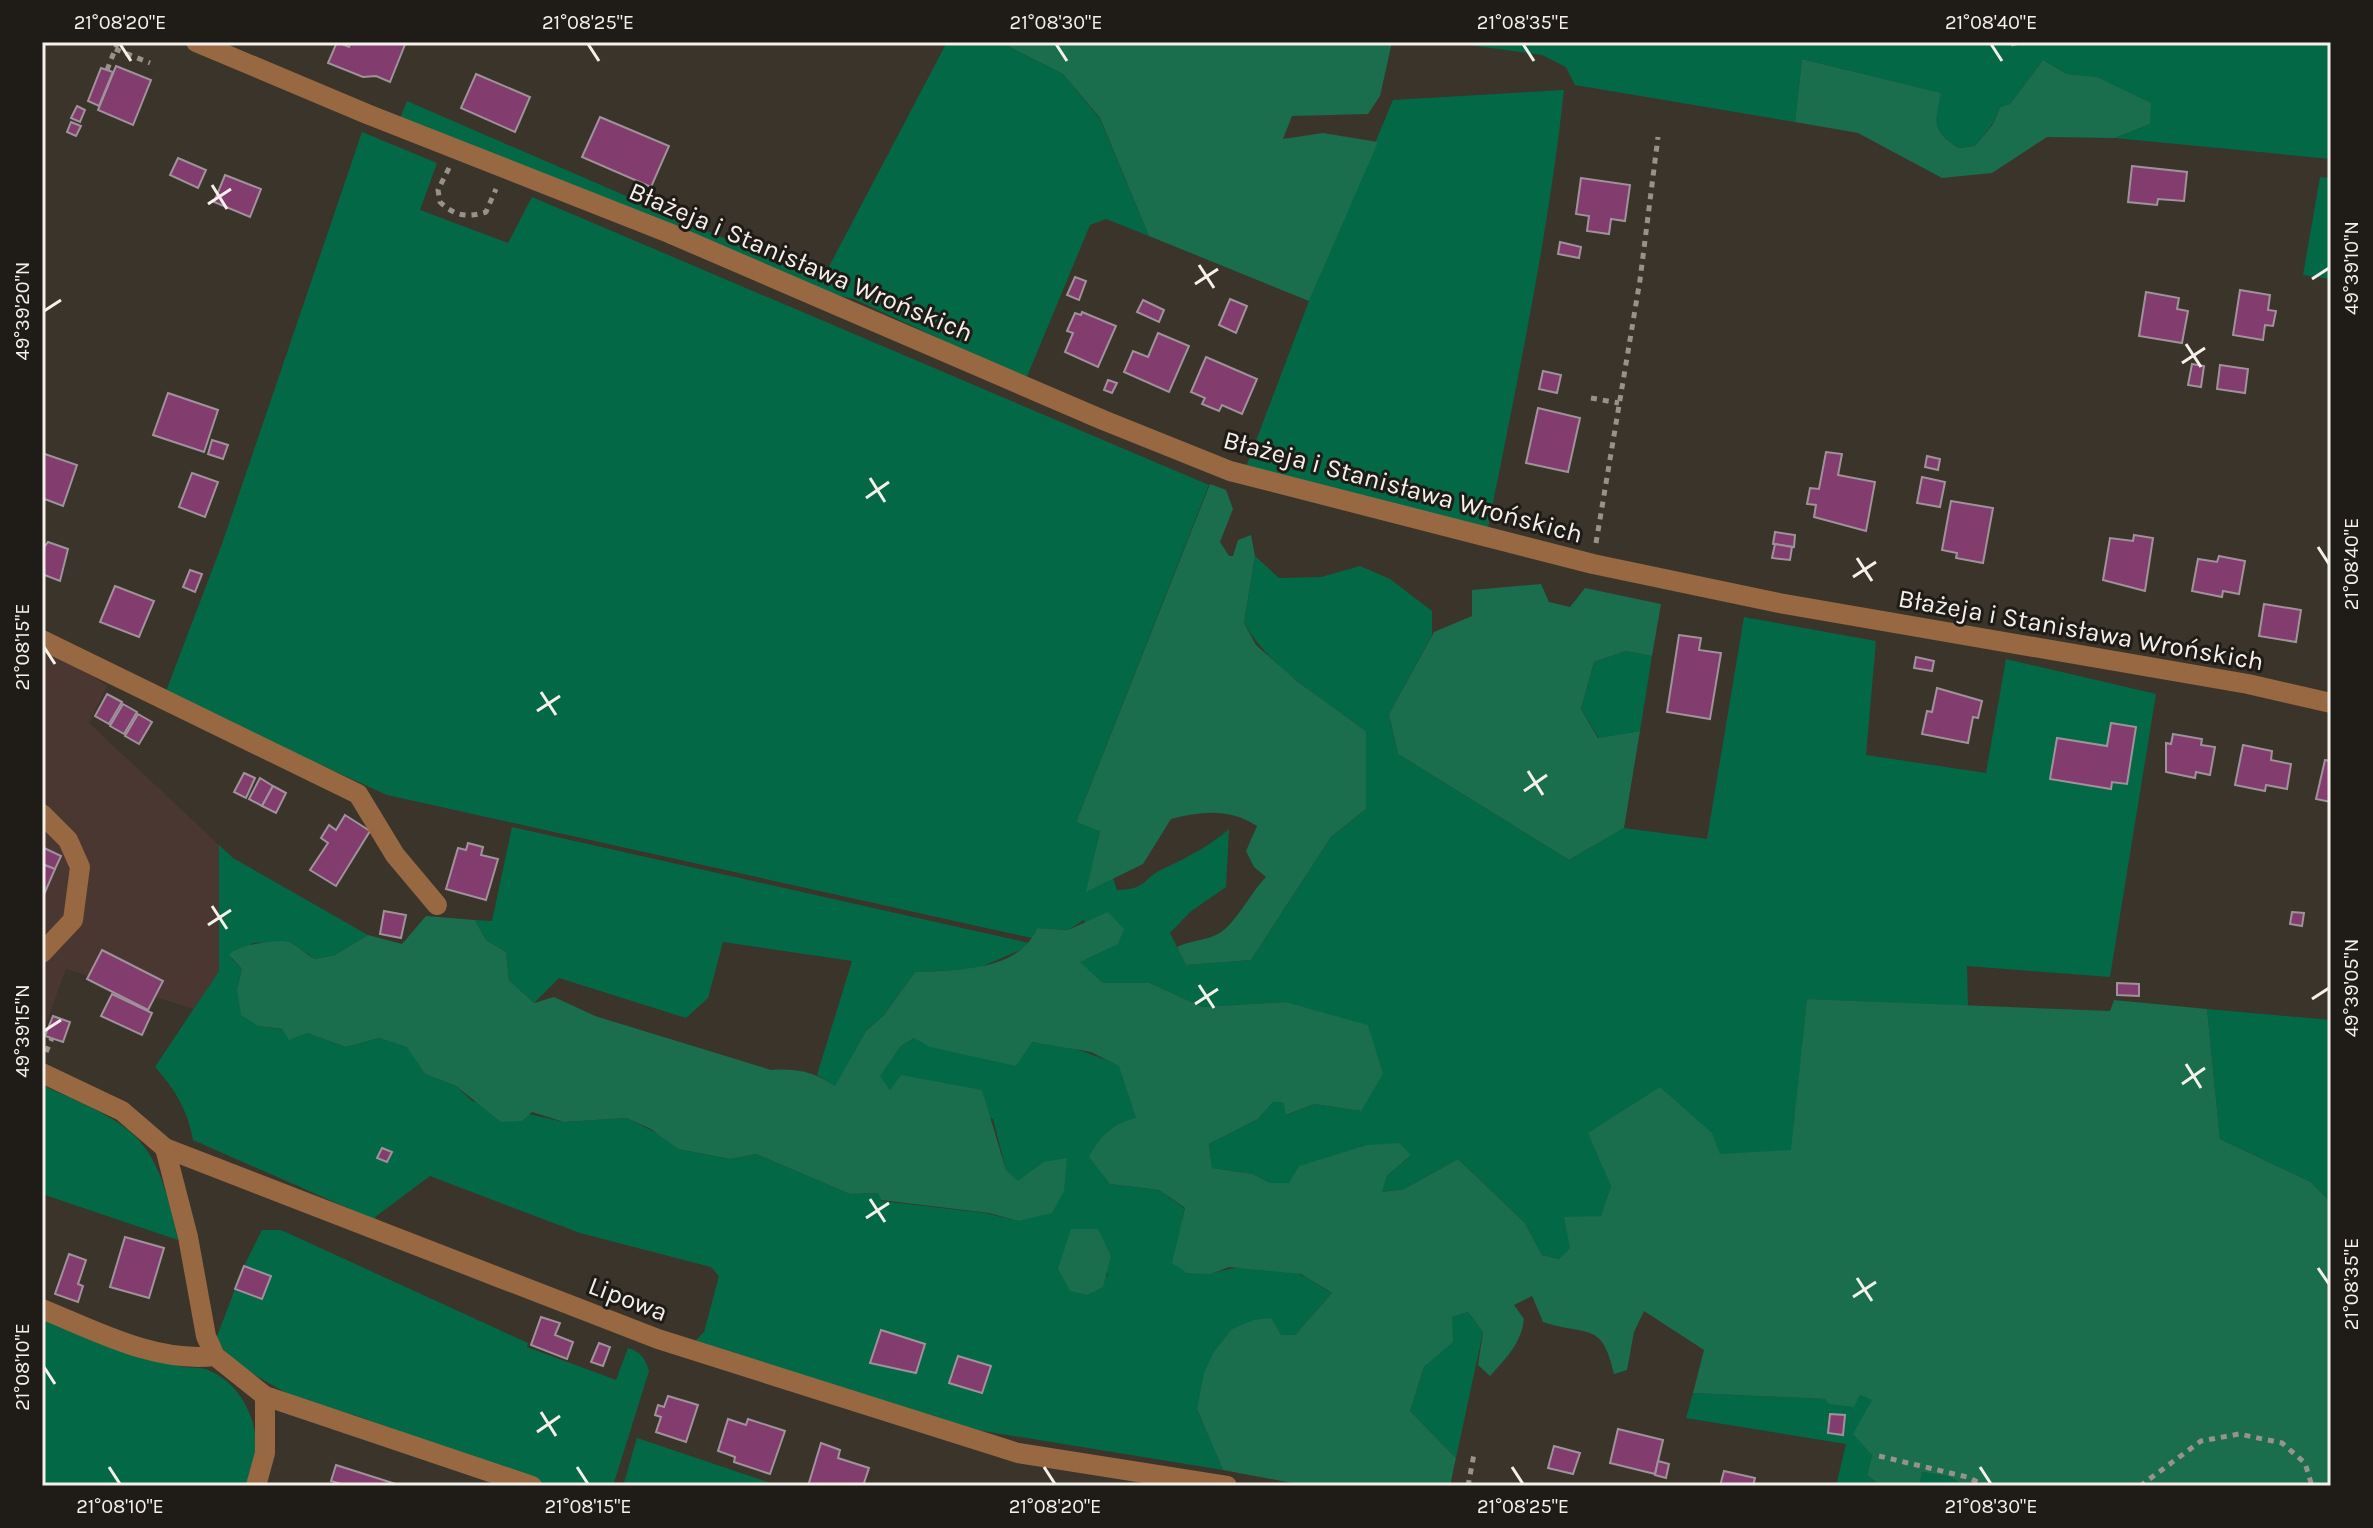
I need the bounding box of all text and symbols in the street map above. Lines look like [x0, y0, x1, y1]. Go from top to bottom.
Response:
text: 21°08'20"E [74, 11, 166, 34]
text: 21°08'25"E [542, 11, 634, 34]
text: 21°08'30"E [1010, 11, 1102, 34]
text: 21°08'35"E [1477, 11, 1569, 34]
text: 21°08'40"E [1945, 11, 2037, 34]
street label: Błażeja i Stanisława Wrońskich [624, 175, 978, 349]
text: 49°39'10"N [2340, 221, 2363, 315]
text: 49°39'20"N [11, 262, 34, 360]
street label: Błażeja i Stanisława Wrońskich [1220, 424, 1586, 550]
text: 21°08'40"E [2340, 518, 2363, 610]
street label: Błażeja i Stanisława Wrońskich [1896, 583, 2266, 677]
text: 21°08'15"E [11, 603, 34, 691]
text: 49°39'05"N [2340, 939, 2363, 1037]
text: 49°39'15"N [11, 984, 34, 1078]
text: 21°08'35"E [2340, 1238, 2363, 1330]
street label: Lipowa [584, 1270, 672, 1328]
text: 21°08'10"E [11, 1323, 34, 1411]
text: 21°08'10"E [76, 1495, 164, 1518]
text: 21°08'15"E [544, 1495, 632, 1518]
text: 21°08'20"E [1009, 1495, 1101, 1518]
text: 21°08'25"E [1477, 1495, 1569, 1518]
text: 21°08'30"E [1945, 1495, 2037, 1518]

